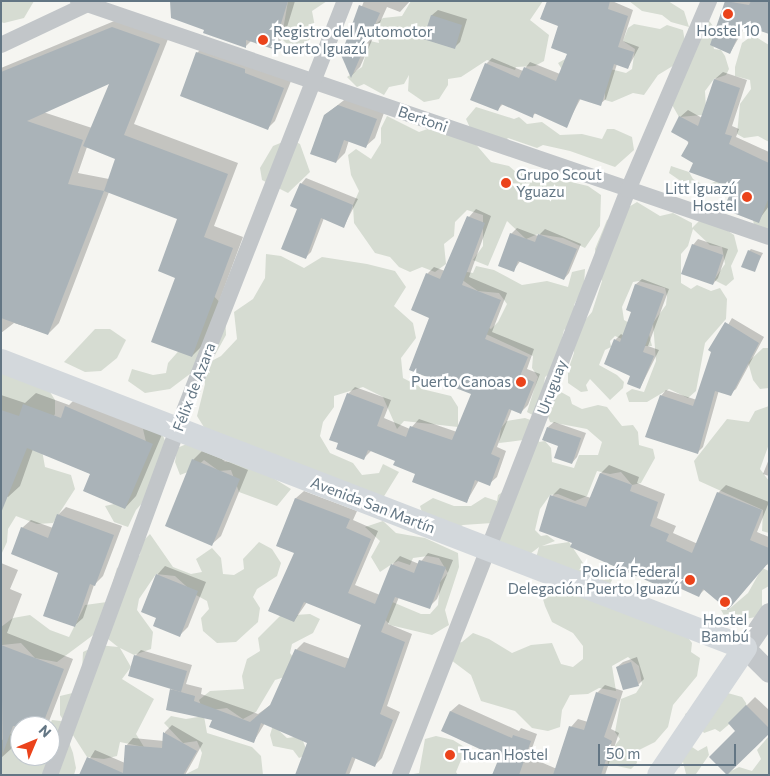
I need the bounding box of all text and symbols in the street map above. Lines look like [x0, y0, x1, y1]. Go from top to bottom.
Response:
marker: Hostel 10 [722, 8, 734, 20]
place label: Registro del Automotor Puerto Iguazú [273, 22, 433, 57]
place label: Hostel 10 [696, 22, 760, 40]
marker: Registro del Automotor Puerto Iguazú [257, 34, 269, 46]
street label: Bertoni [396, 102, 450, 136]
place label: Grupo Scout Yguazu [516, 165, 602, 200]
marker: Grupo Scout Yguazu [500, 177, 512, 189]
place label: Litt Iguazú Hostel [665, 179, 737, 214]
marker: Litt Iguazú Hostel [741, 191, 753, 203]
street label: Félix de Azara [169, 340, 219, 434]
street label: Uruguay [533, 357, 571, 417]
place label: Puerto Canoas [411, 373, 511, 391]
marker: Puerto Canoas [515, 376, 527, 388]
street label: Avenida San Martín [308, 473, 438, 537]
place label: Policía Federal Delegación Puerto Iguazú [508, 562, 680, 597]
marker: Policía Federal Delegación Puerto Iguazú [684, 574, 696, 586]
marker: Hostel Bambú [719, 596, 731, 608]
place label: Hostel Bambú [701, 610, 749, 645]
north arrow [10, 716, 60, 766]
text: N [36, 721, 55, 740]
scale bar [600, 734, 738, 766]
text: 50 m [606, 744, 640, 762]
place label: Tucan Hostel [460, 746, 548, 764]
marker: Tucan Hostel [444, 749, 456, 761]

